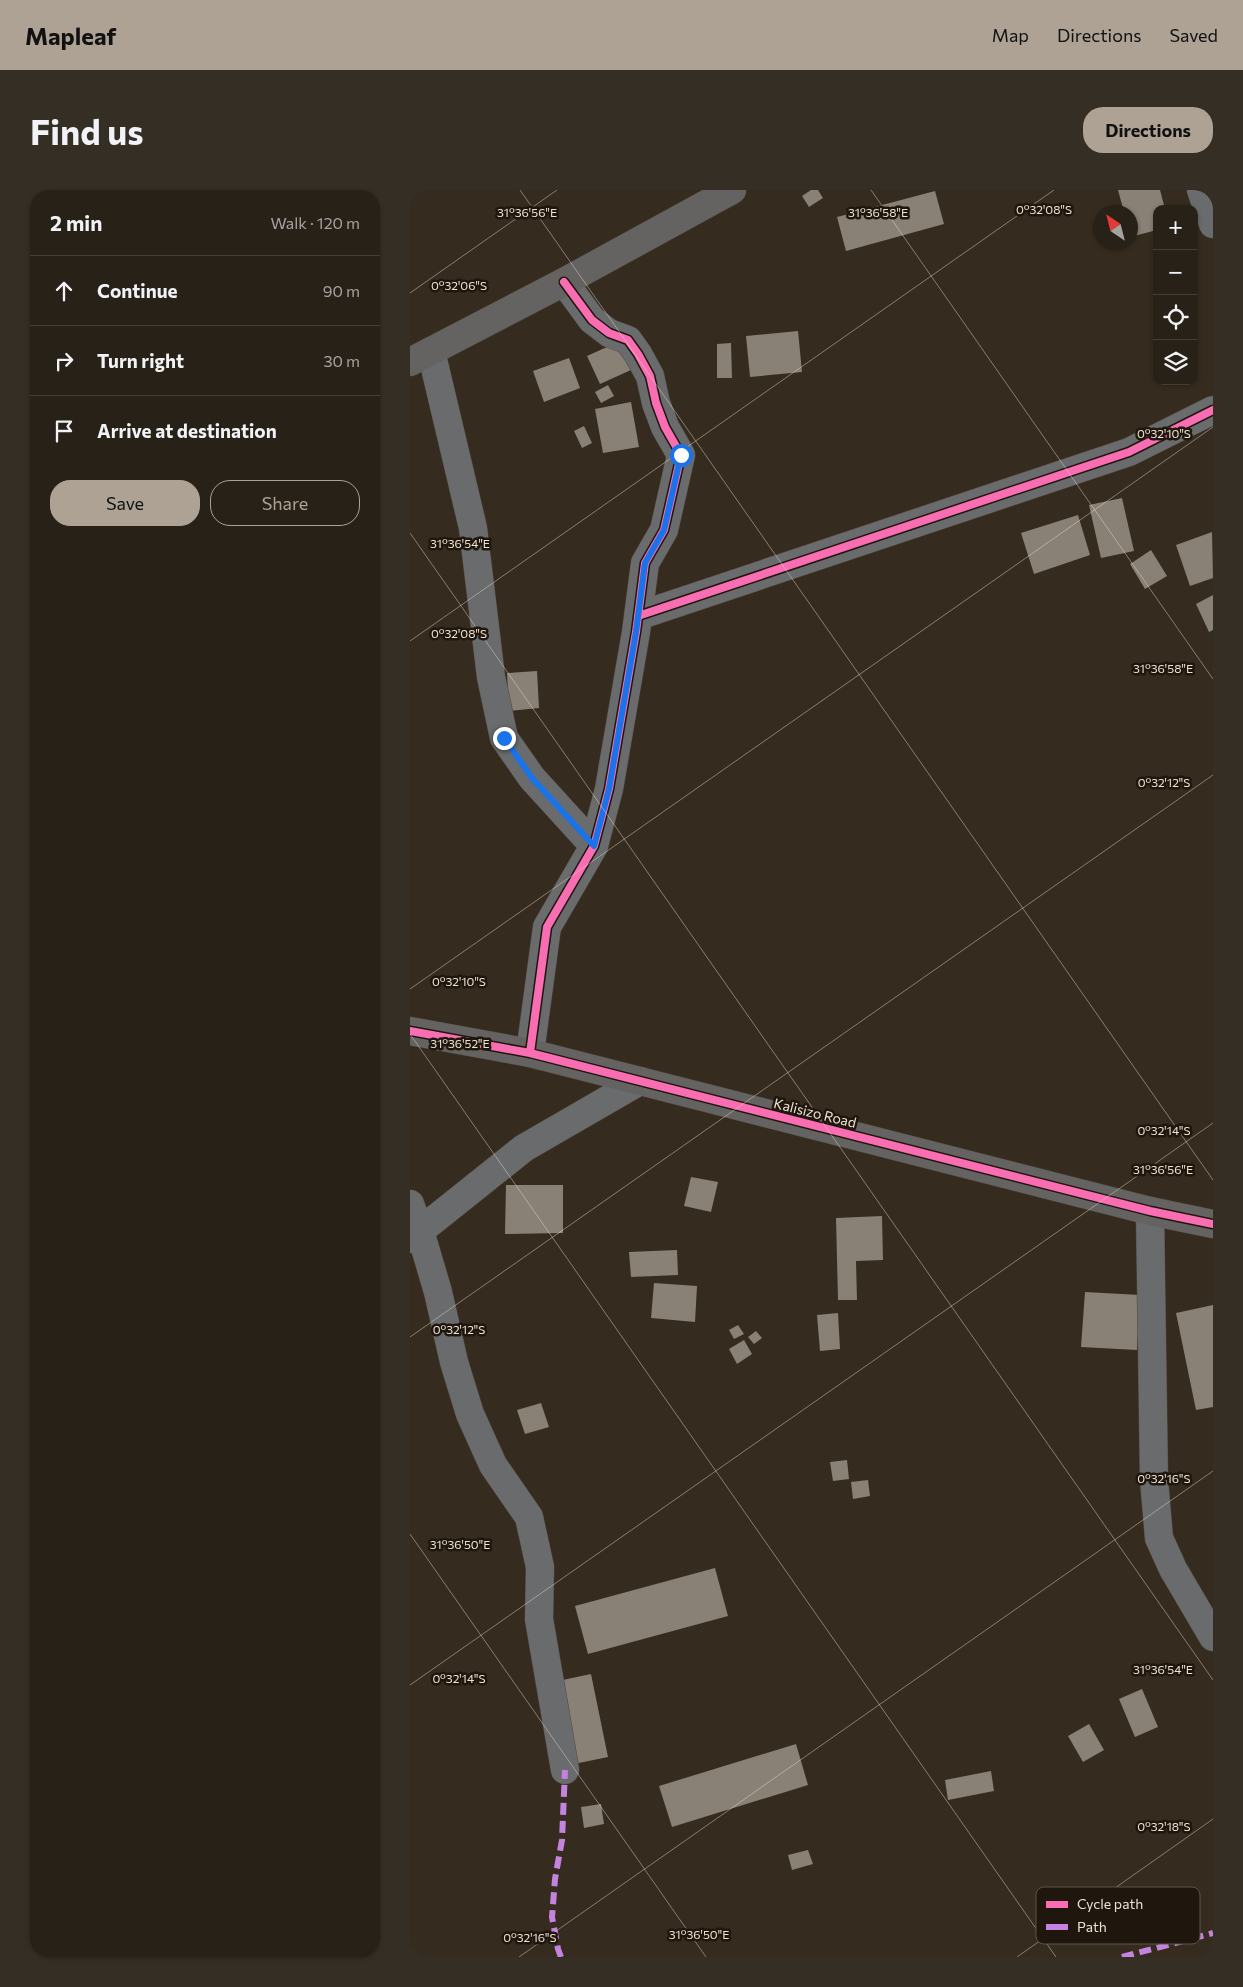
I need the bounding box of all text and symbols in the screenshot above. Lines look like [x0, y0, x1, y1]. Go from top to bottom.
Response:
text: Mapleaf [25, 21, 116, 50]
text: Map [992, 24, 1029, 46]
text: Directions [1057, 24, 1141, 46]
text: Saved [1169, 24, 1218, 46]
button: Directions [1083, 107, 1213, 153]
text: Find us [30, 109, 144, 152]
text: 0°32'08"S [1016, 202, 1072, 216]
text: 31°36'56"E [497, 205, 557, 219]
text: 31°36'58"E [848, 205, 908, 219]
north arrow [1093, 205, 1138, 250]
map controls [1153, 205, 1198, 385]
button: + [1153, 205, 1198, 250]
text: 2 min [50, 210, 102, 235]
text: Walk · 120 m [270, 213, 360, 232]
button: − [1153, 250, 1198, 295]
icon: ahead [50, 277, 78, 305]
text: 0°32'06"S [431, 278, 487, 292]
text: Continue [97, 279, 177, 302]
text: 90 m [323, 281, 360, 300]
button: locate [1153, 295, 1198, 340]
button: layers [1153, 340, 1198, 385]
icon: right [50, 347, 78, 375]
text: Turn right [97, 349, 184, 372]
text: 30 m [323, 351, 360, 370]
icon: arrive [50, 417, 78, 445]
text: Arrive at destination [97, 419, 277, 442]
text: 0°32'10"S [1137, 426, 1191, 440]
route start [670, 444, 693, 467]
button: Save [50, 480, 200, 526]
button: Share [210, 480, 360, 526]
text: 31°36'54"E [430, 536, 490, 550]
text: 0°32'08"S [431, 626, 487, 640]
text: 31°36'58"E [1133, 661, 1193, 675]
route end [493, 727, 516, 750]
text: 0°32'12"S [1138, 775, 1190, 789]
text: 0°32'10"S [432, 974, 486, 988]
text: 31°36'52"E [430, 1036, 490, 1050]
street label: Kalisizo Road [772, 1094, 858, 1131]
text: 0°32'14"S [1137, 1123, 1191, 1137]
text: 31°36'56"E [1133, 1162, 1193, 1176]
text: 0°32'12"S [433, 1322, 485, 1336]
text: 0°32'16"S [1137, 1471, 1191, 1485]
text: 31°36'50"E [430, 1537, 490, 1551]
text: 31°36'54"E [1133, 1662, 1193, 1676]
text: 0°32'14"S [432, 1671, 486, 1685]
text: 0°32'18"S [1137, 1819, 1191, 1833]
legend [1036, 1887, 1200, 1944]
text: Cycle path [1077, 1895, 1143, 1912]
text: Path [1077, 1918, 1107, 1935]
text: 31°36'50"E [669, 1927, 729, 1941]
text: 0°32'16"S [503, 1930, 557, 1944]

